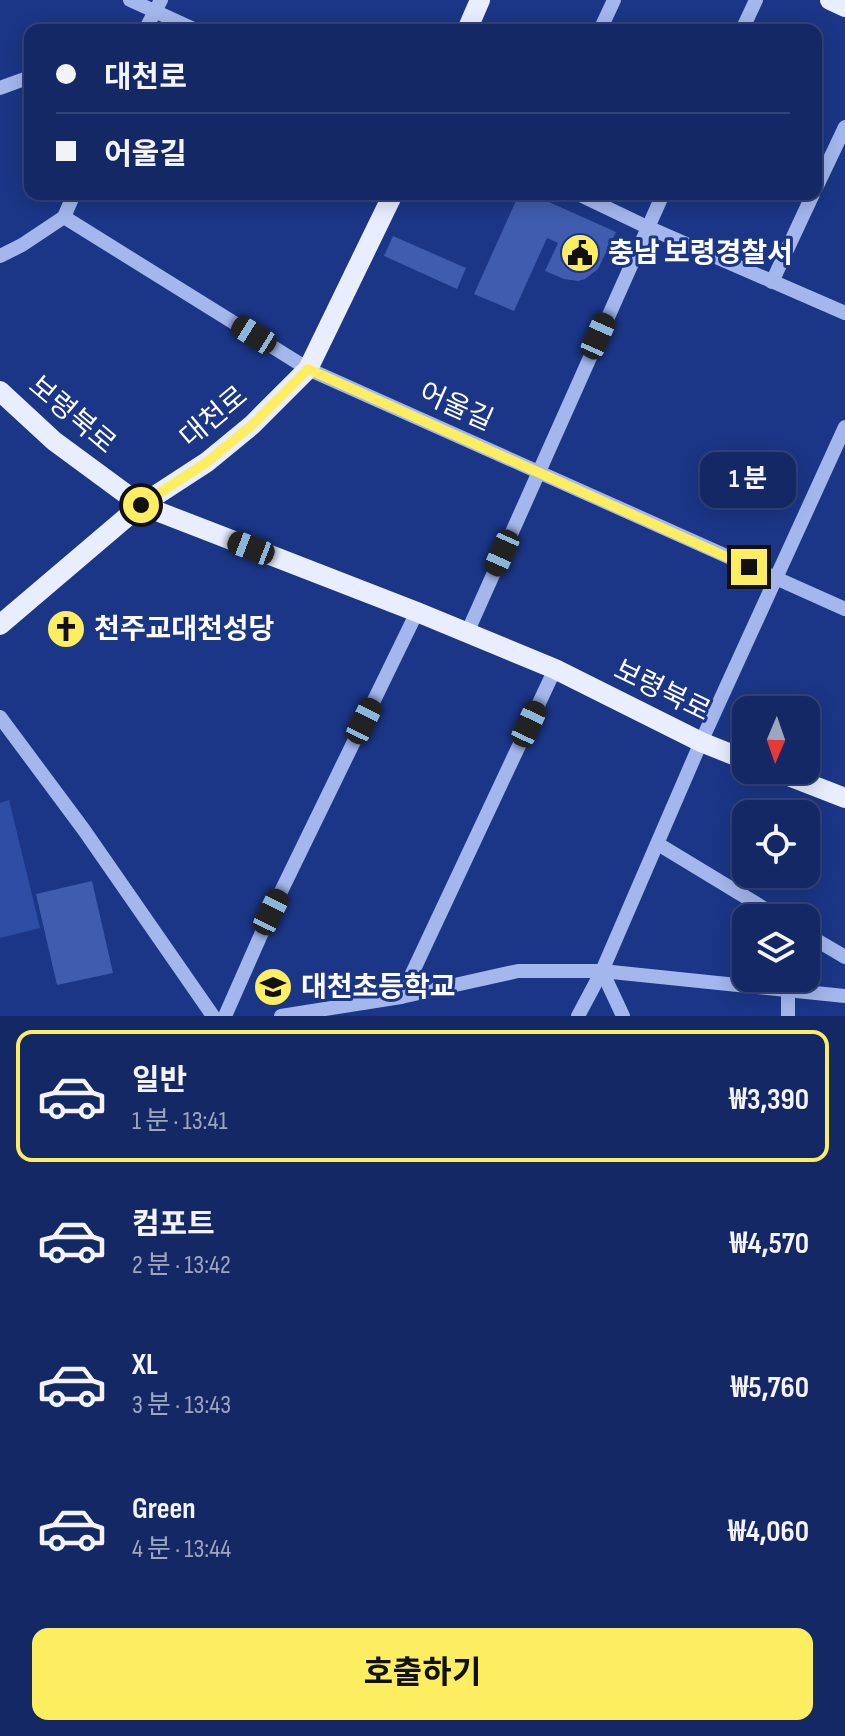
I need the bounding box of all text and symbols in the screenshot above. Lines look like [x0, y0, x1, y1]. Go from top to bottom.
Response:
text: 대천로 [104, 60, 187, 96]
text: 어울길 [104, 137, 187, 173]
public building icon: 충남 보령경찰서 [559, 232, 601, 274]
place label: 충남 보령경찰서 [608, 237, 793, 270]
car [577, 309, 619, 363]
car [227, 312, 281, 358]
street label: 보령북로 [22, 369, 122, 461]
street label: 어울길 [414, 376, 498, 438]
street label: 대천로 [174, 380, 254, 454]
callout: 1 분 [701, 451, 797, 507]
text: 1 분 [729, 464, 767, 495]
route start [123, 487, 159, 523]
car [481, 526, 523, 580]
car [224, 528, 278, 568]
route end [731, 549, 767, 585]
church icon: 천주교대천성당 [45, 608, 87, 650]
place label: 천주교대천성당 [94, 613, 274, 646]
street label: 보령북로 [608, 654, 716, 728]
car [343, 694, 385, 748]
north arrow [732, 696, 820, 784]
map controls [732, 696, 820, 992]
car [508, 697, 550, 751]
button: locate [732, 800, 820, 888]
car [250, 885, 292, 939]
button: layers [732, 904, 820, 992]
school or university icon: 대천초등학교 [252, 966, 294, 1008]
place label: 대천초등학교 [301, 971, 456, 1004]
icon: car [36, 1060, 108, 1132]
text: 일반 [132, 1063, 187, 1099]
text: ₩3,390 [729, 1082, 809, 1118]
text: 1 분 · 13:41 [132, 1106, 228, 1137]
icon: car [36, 1204, 108, 1276]
text: 컴포트 [132, 1207, 215, 1243]
text: ₩4,570 [730, 1226, 809, 1262]
text: 2 분 · 13:42 [132, 1250, 231, 1281]
text: XL [132, 1347, 158, 1383]
icon: car [36, 1348, 108, 1420]
text: ₩5,760 [731, 1370, 809, 1406]
text: 3 분 · 13:43 [132, 1390, 231, 1421]
text: Green [132, 1491, 196, 1527]
icon: car [36, 1492, 108, 1564]
text: ₩4,060 [728, 1514, 809, 1550]
text: 4 분 · 13:44 [132, 1534, 231, 1565]
button: 호출하기 [32, 1628, 813, 1720]

